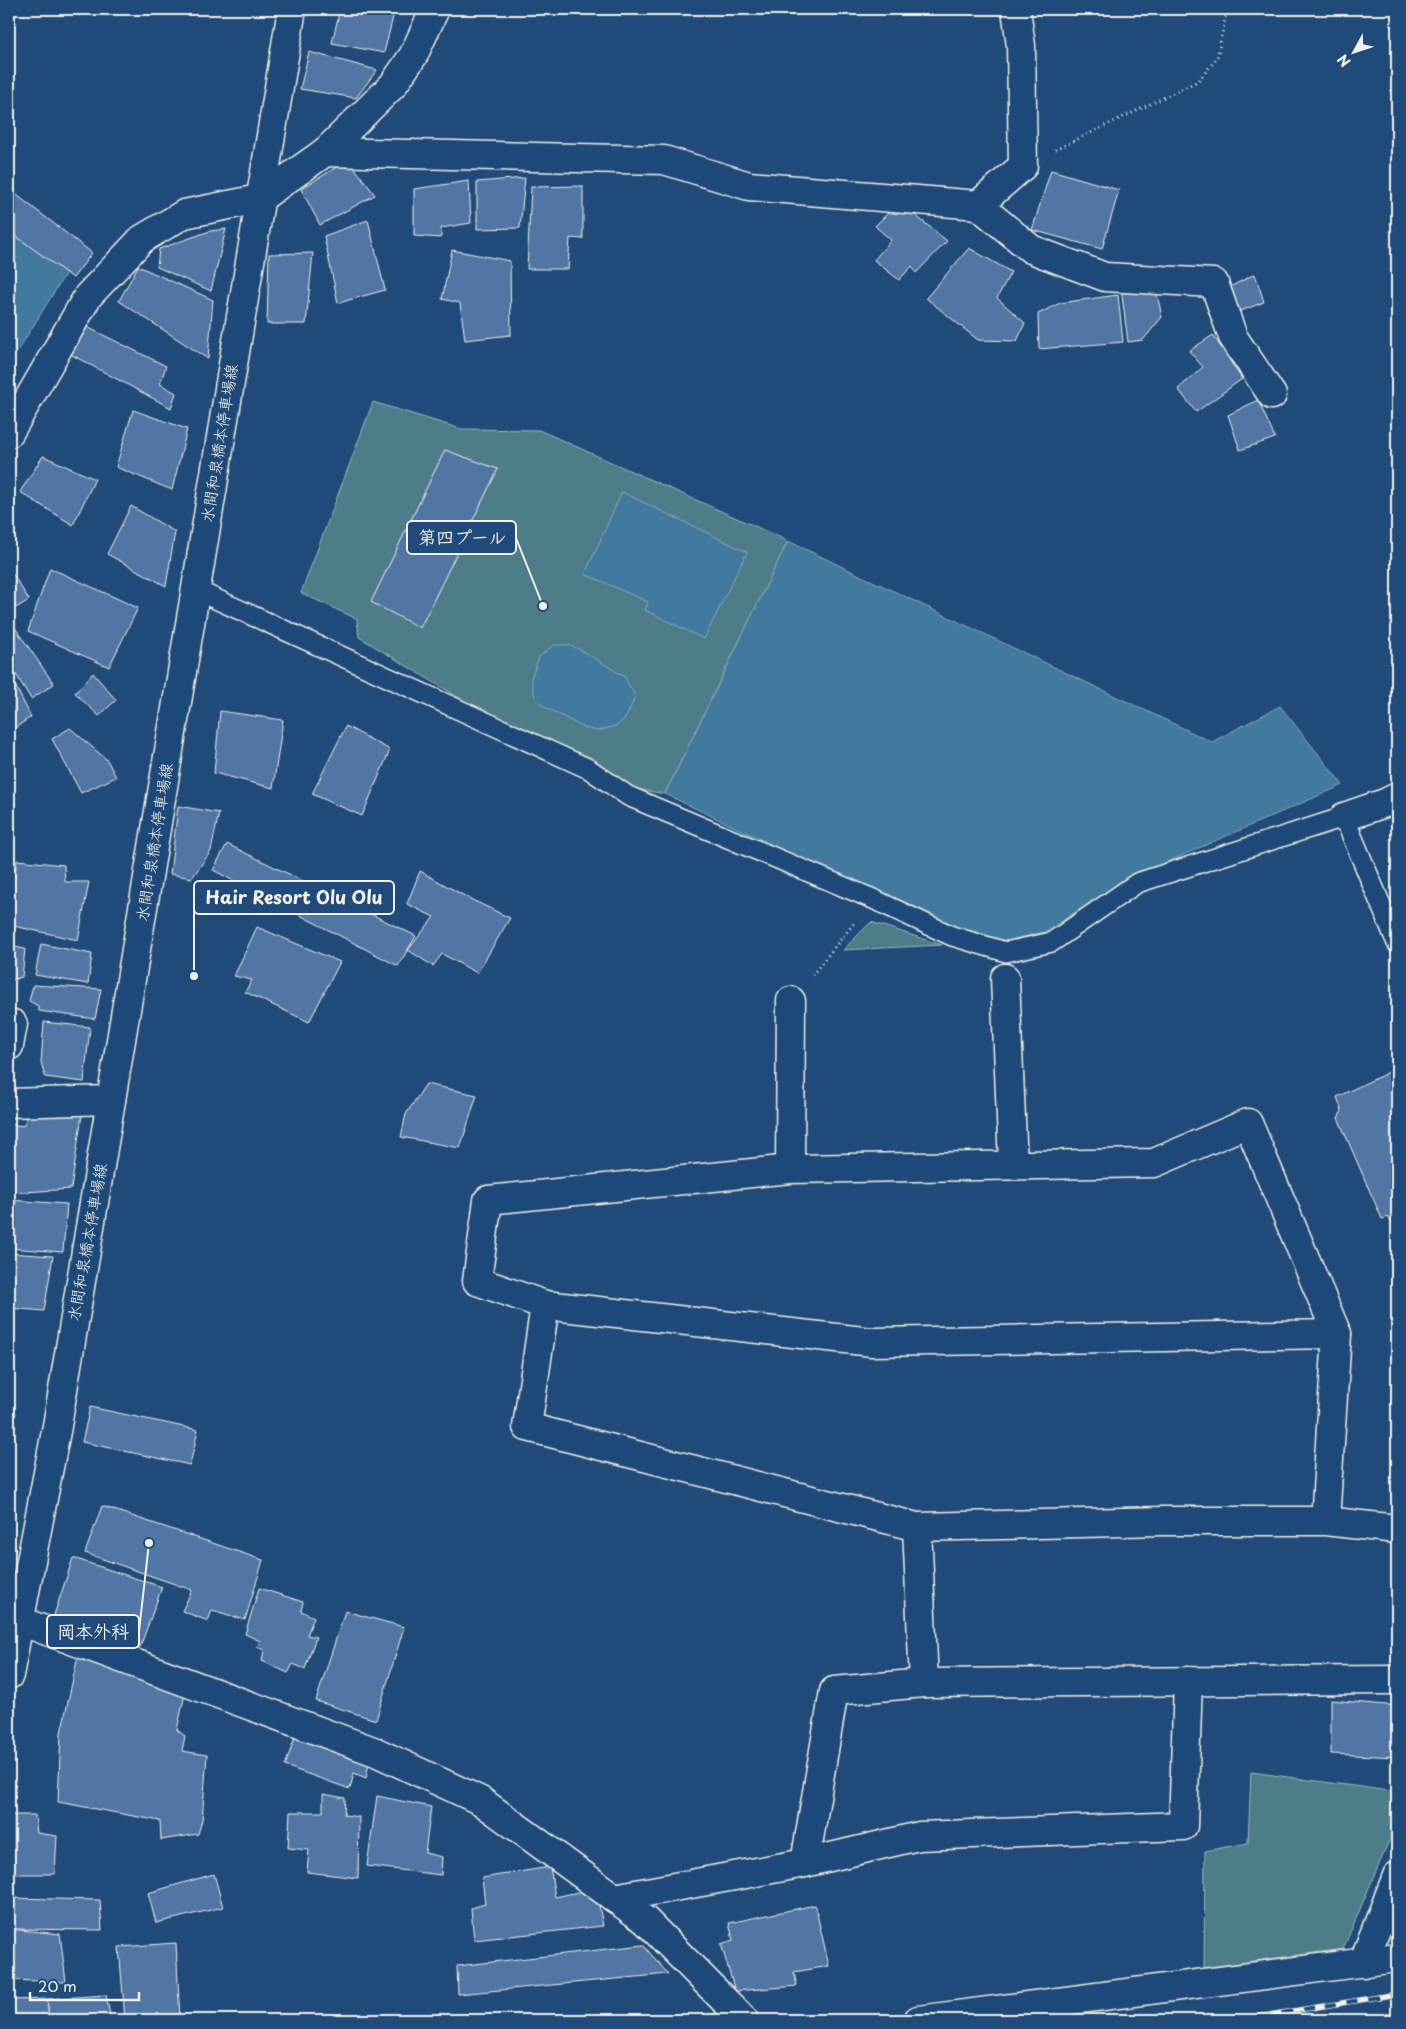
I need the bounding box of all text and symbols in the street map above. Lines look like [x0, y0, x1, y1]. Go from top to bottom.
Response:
north arrow [1328, 28, 1378, 78]
text: N [1332, 50, 1355, 72]
street label: 水間和泉橋本停車場線 [194, 362, 242, 524]
callout: 第四プール [407, 521, 516, 554]
text: 第四プール [418, 523, 506, 550]
street label: 水間和泉橋本停車場線 [129, 761, 177, 923]
callout: Hair Resort Olu Olu [194, 881, 394, 914]
text: Hair Resort Olu Olu [205, 883, 383, 910]
street label: 水間和泉橋本停車場線 [60, 1161, 112, 1323]
callout: 岡本外科 [47, 1615, 139, 1648]
text: 岡本外科 [57, 1617, 129, 1644]
scale bar [30, 1969, 139, 2001]
text: 20 m [38, 1974, 77, 1997]

